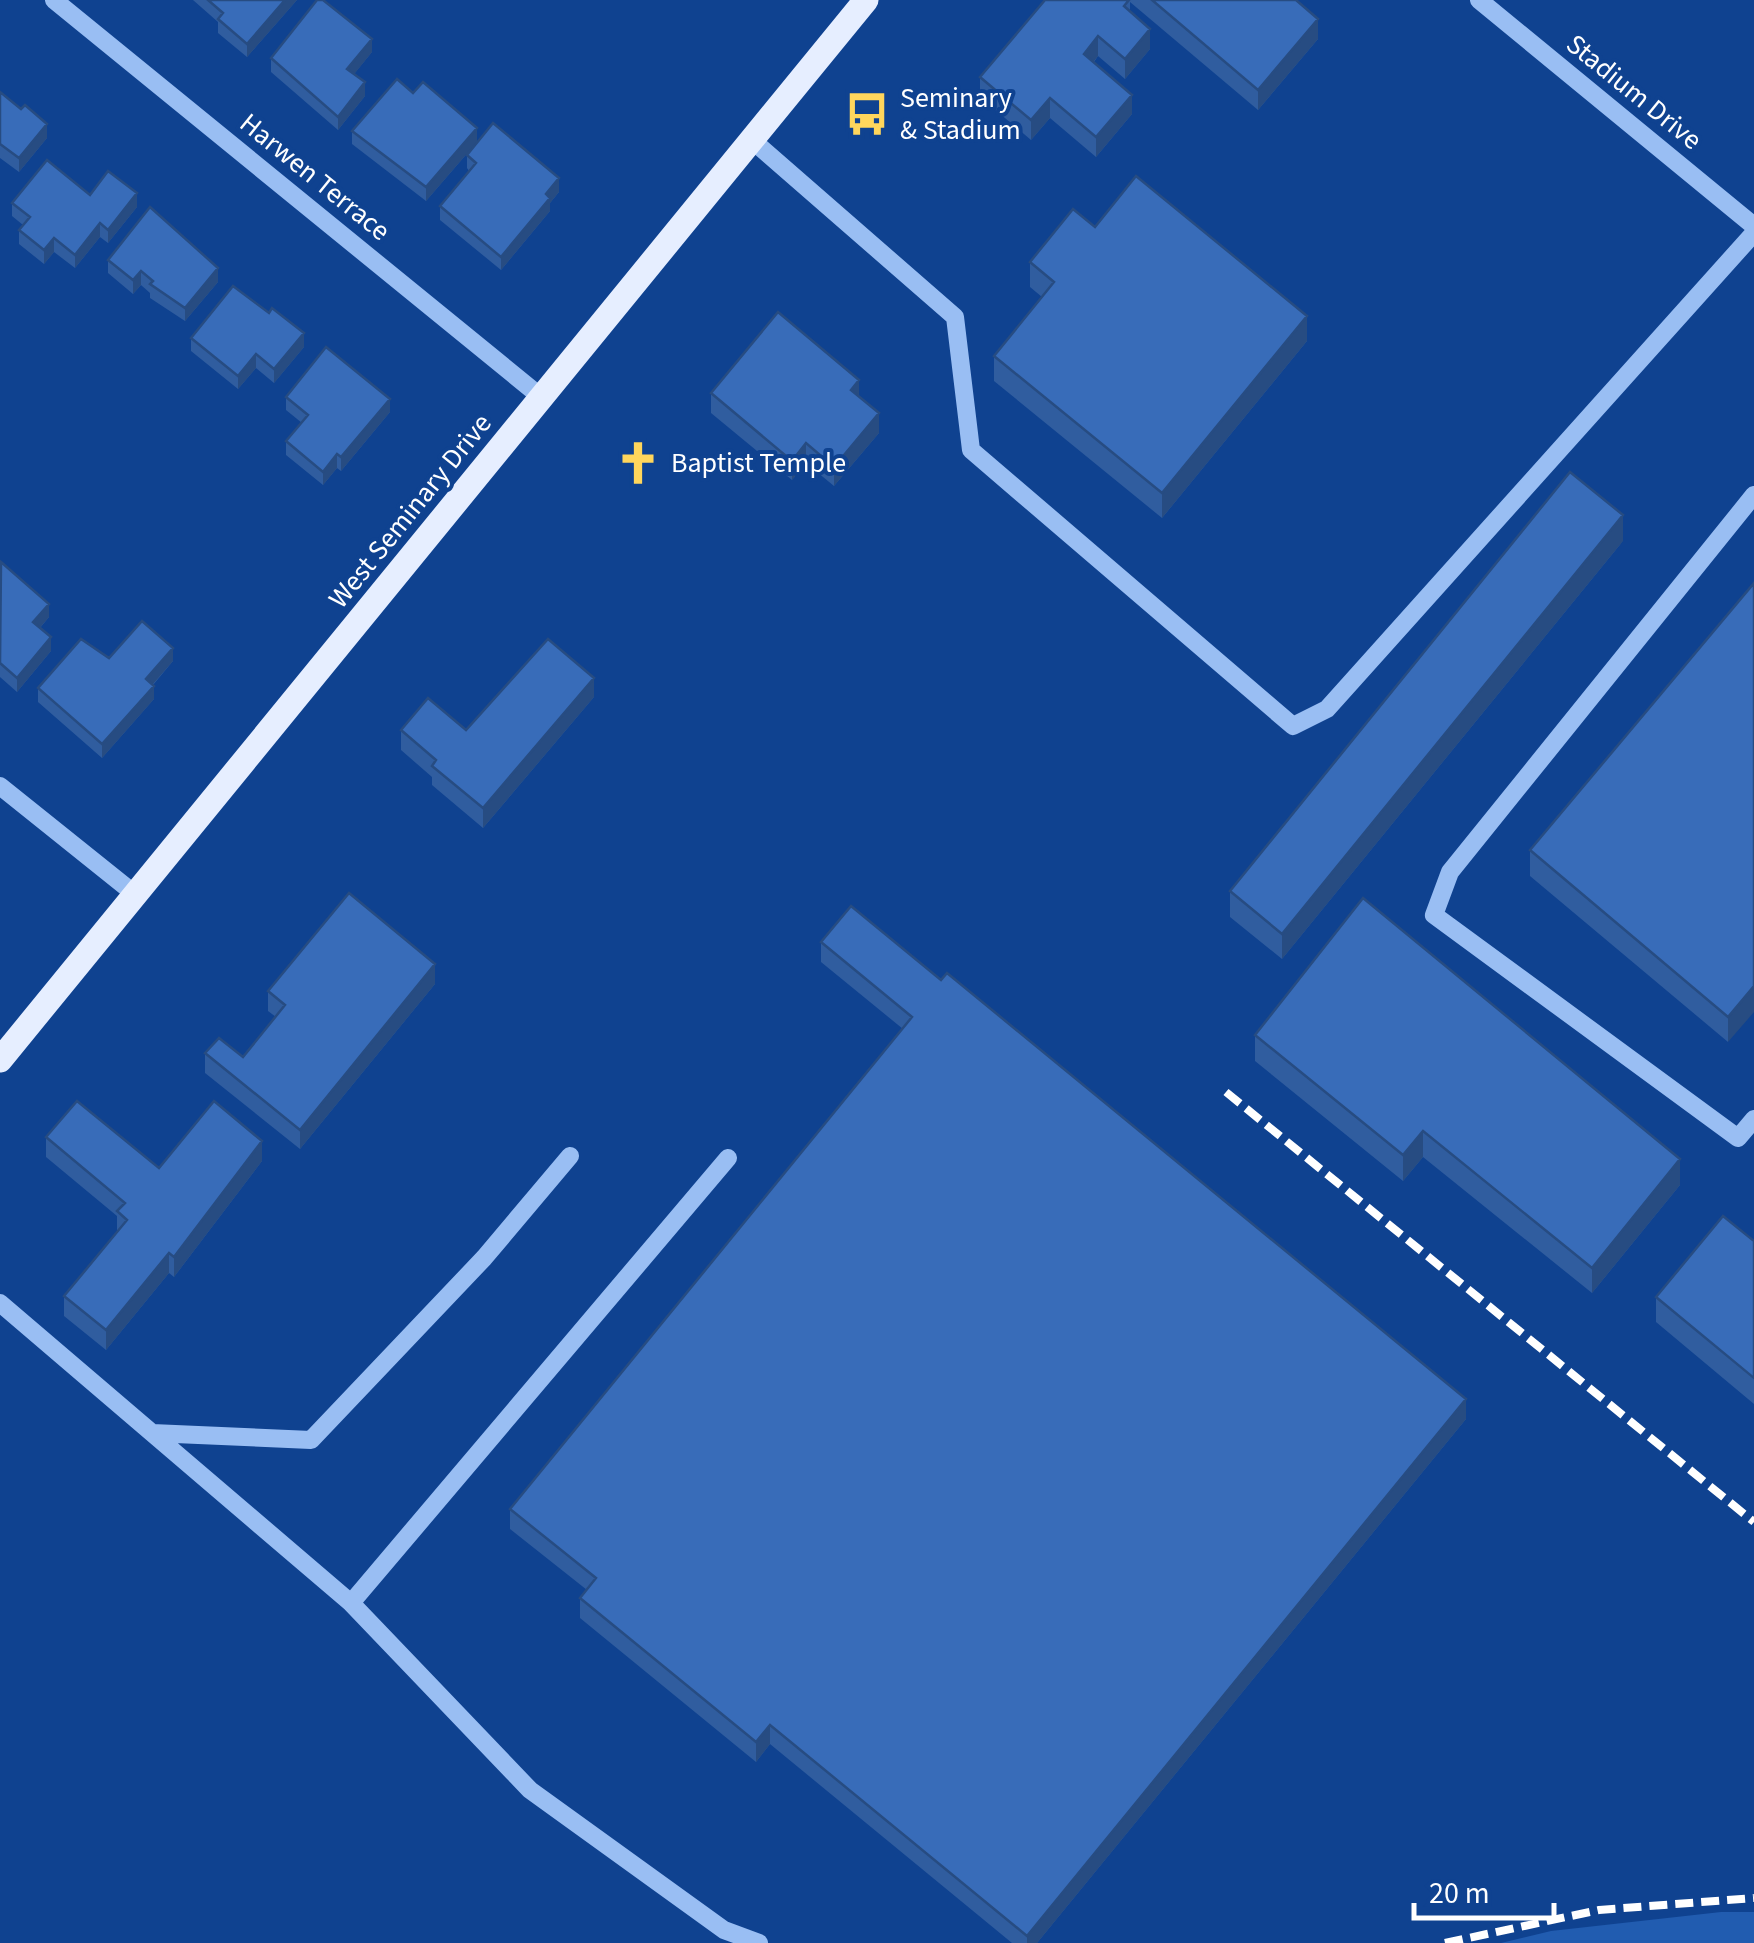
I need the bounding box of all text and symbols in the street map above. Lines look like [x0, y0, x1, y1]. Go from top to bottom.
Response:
street label: Stadium Drive [1558, 25, 1710, 159]
place label: Seminary & Stadium [900, 78, 1021, 150]
bus stop icon: Seminary & Stadium [843, 90, 891, 138]
street label: Harwen Terrace [231, 104, 399, 250]
street label: West Seminary Drive [319, 405, 501, 617]
church icon: Baptist Temple [614, 439, 662, 487]
place label: Baptist Temple [671, 443, 846, 483]
scale bar [1414, 1858, 1554, 1920]
text: 20 m [1429, 1872, 1490, 1915]

